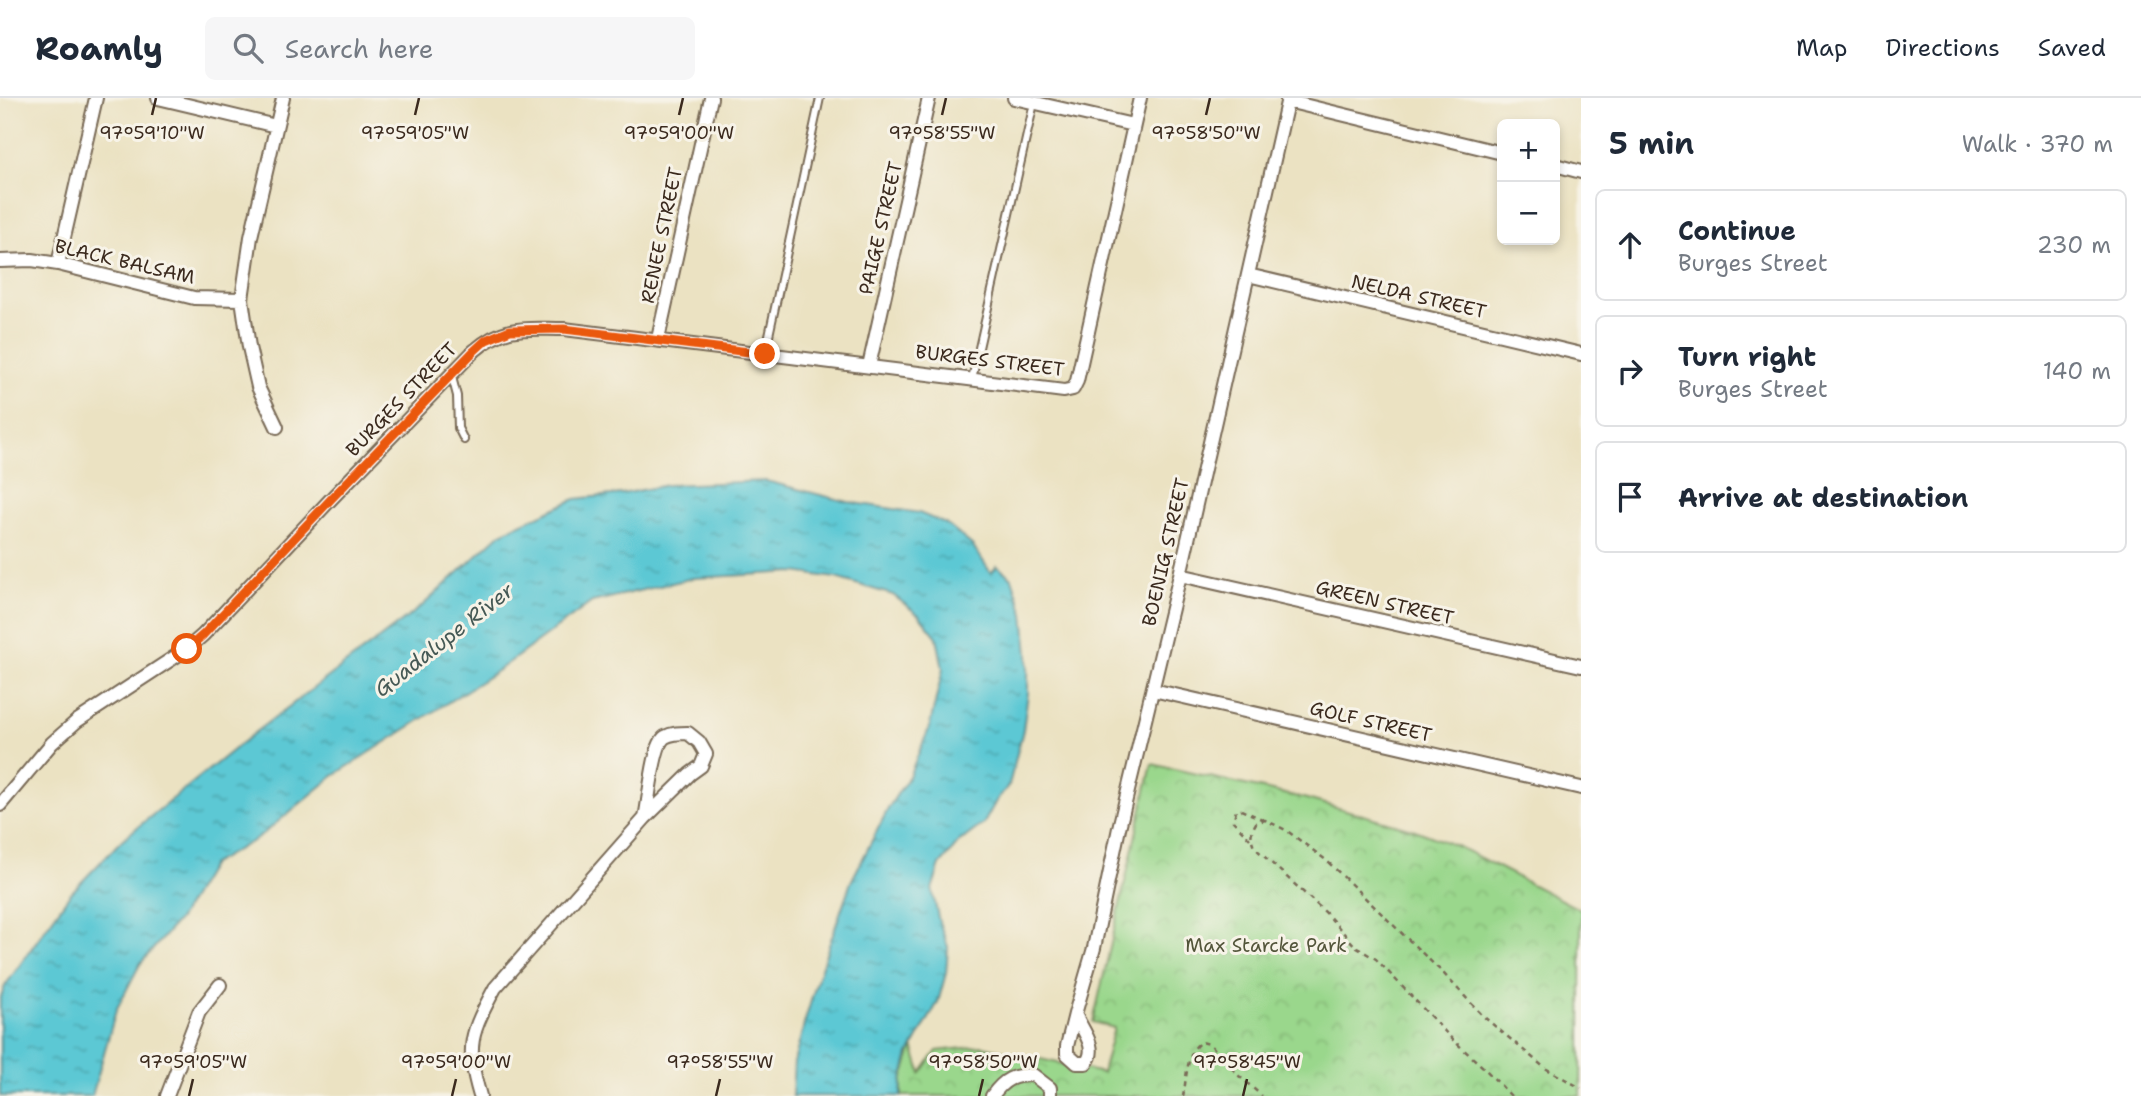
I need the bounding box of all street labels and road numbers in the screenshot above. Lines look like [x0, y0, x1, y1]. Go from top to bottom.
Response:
street label: PAIGE STREET [853, 159, 908, 297]
street label: RENEE STREET [635, 164, 688, 305]
street label: BLACK BALSAM [52, 233, 197, 290]
street label: NELDA STREET [1349, 269, 1489, 324]
street label: BURGES STREET [340, 337, 463, 462]
street label: BURGES STREET [914, 339, 1066, 382]
street label: BOENIG STREET [1136, 475, 1195, 629]
street label: GREEN STREET [1313, 574, 1457, 631]
street label: GOLF STREET [1307, 695, 1435, 748]

